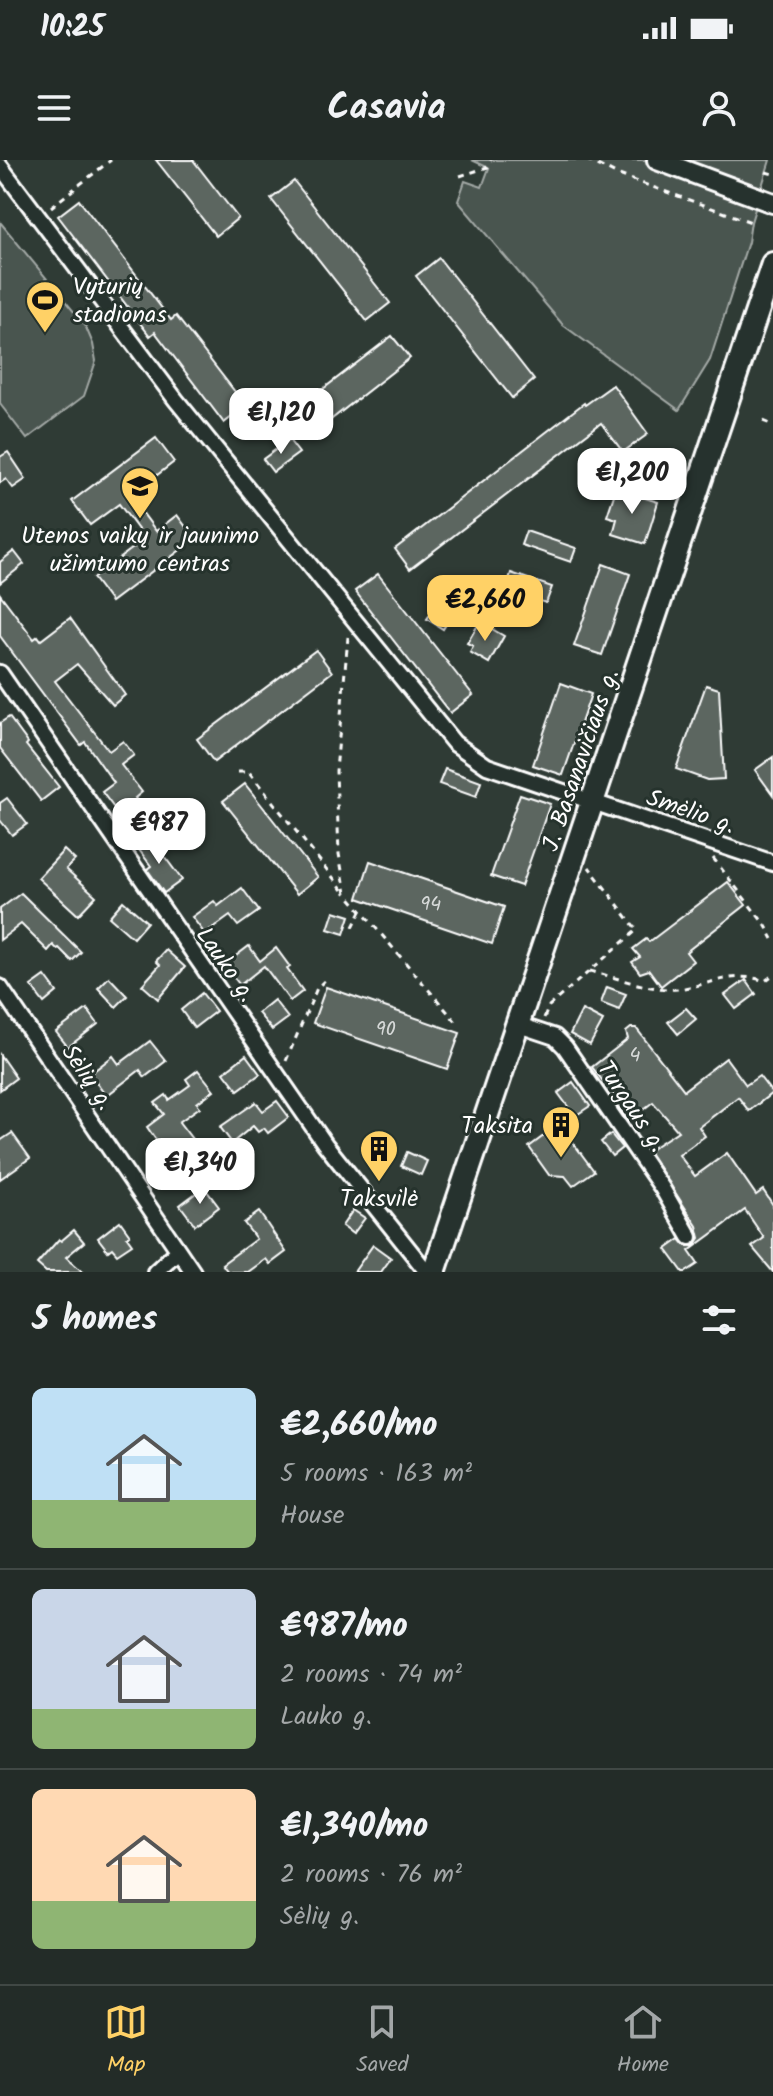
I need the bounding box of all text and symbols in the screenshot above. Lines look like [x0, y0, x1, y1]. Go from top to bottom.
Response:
text: 10:25 [40, 4, 105, 52]
text: Casavia [327, 80, 446, 137]
icon: menu [32, 86, 76, 130]
icon: person [697, 86, 741, 130]
place label: Vyturių stadionas [73, 268, 167, 335]
sports icon: Vyturių stadionas [24, 279, 66, 334]
pin: €1,120 [216, 388, 346, 456]
text: €1,120 [247, 393, 315, 435]
pin: €1,200 [567, 448, 697, 516]
text: €1,200 [596, 453, 668, 495]
school or university icon: Utenos vaikų ir jaunimo užimtumo centras [119, 465, 161, 520]
place label: Utenos vaikų ir jaunimo užimtumo centras [21, 517, 259, 584]
pin: €2,660 [420, 575, 550, 643]
text: €2,660 [445, 580, 525, 622]
street label: J. Basanavičiaus g. [532, 664, 631, 857]
street label: Smėlio g. [641, 779, 740, 846]
pin: €987 [112, 798, 206, 866]
text: €987 [130, 803, 188, 845]
house number: 94 [421, 889, 441, 921]
street label: Lauko g. [184, 919, 265, 1011]
house number: 90 [376, 1014, 396, 1046]
street label: Sėlių g. [50, 1037, 123, 1119]
house number: 4 [629, 1040, 641, 1072]
street label: Turgaus g. [586, 1053, 676, 1161]
building icon: Taksita [540, 1104, 582, 1159]
place label: Taksita [461, 1107, 533, 1146]
building icon: Taksvilė [358, 1128, 400, 1183]
pin: €1,340 [135, 1138, 265, 1206]
text: €1,340 [164, 1143, 236, 1185]
place label: Taksvilė [340, 1180, 418, 1219]
text: 5 homes [32, 1293, 157, 1347]
icon: filters [697, 1298, 741, 1342]
text: €2,660/mo [280, 1399, 438, 1453]
icon: home [96, 1420, 192, 1516]
text: 5 rooms · 163 m² [280, 1453, 472, 1495]
text: House [280, 1495, 344, 1537]
text: €987/mo [280, 1600, 408, 1654]
icon: home [96, 1621, 192, 1717]
text: 2 rooms · 74 m² [280, 1654, 462, 1696]
text: Lauko g. [280, 1696, 372, 1738]
text: €1,340/mo [280, 1800, 428, 1854]
icon: home [96, 1821, 192, 1917]
text: 2 rooms · 76 m² [280, 1854, 462, 1896]
text: Sėlių g. [280, 1896, 359, 1938]
tab: Map [104, 2000, 148, 2083]
tab: Saved [356, 2000, 409, 2083]
tab: Home [617, 2000, 669, 2083]

